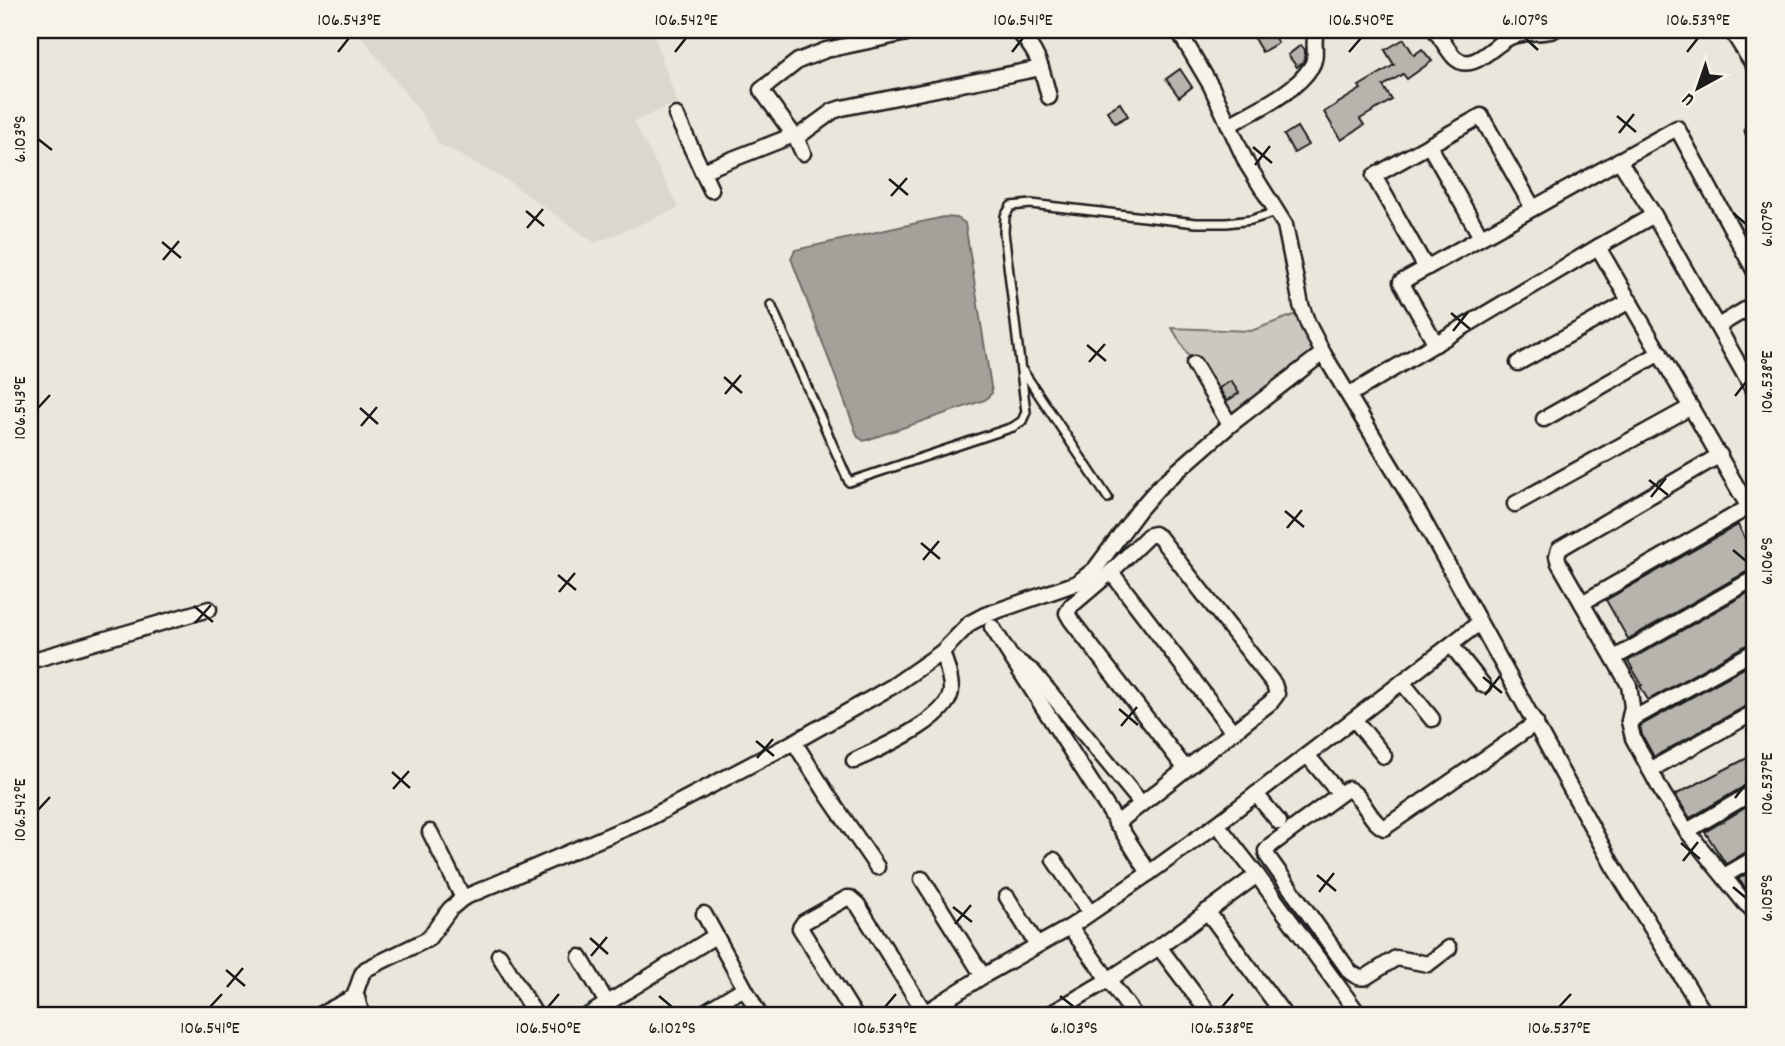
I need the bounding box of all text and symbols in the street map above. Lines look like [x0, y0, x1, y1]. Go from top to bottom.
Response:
text: 106.543°E [317, 9, 381, 34]
text: 106.542°E [654, 9, 718, 34]
text: 106.541°E [993, 9, 1053, 34]
text: 106.540°E [1328, 9, 1394, 34]
text: 6.107°S [1502, 9, 1548, 34]
text: 106.539°E [1666, 9, 1730, 34]
north arrow [1662, 52, 1732, 122]
text: U [1677, 85, 1702, 112]
text: 6.103°S [9, 115, 34, 163]
text: 6.107°S [1756, 201, 1781, 247]
text: 106.538°E [1756, 350, 1781, 414]
text: 106.543°E [9, 376, 34, 440]
text: 6.106°S [1756, 537, 1781, 585]
text: 106.537°E [1756, 753, 1781, 815]
text: 106.542°E [9, 778, 34, 842]
text: 6.105°S [1756, 874, 1781, 922]
text: 106.541°E [180, 1017, 240, 1042]
text: 106.540°E [515, 1017, 581, 1042]
text: 6.102°S [648, 1017, 696, 1042]
text: 106.539°E [853, 1017, 917, 1042]
text: 6.103°S [1050, 1017, 1098, 1042]
text: 106.538°E [1190, 1017, 1254, 1042]
text: 106.537°E [1528, 1017, 1590, 1042]

